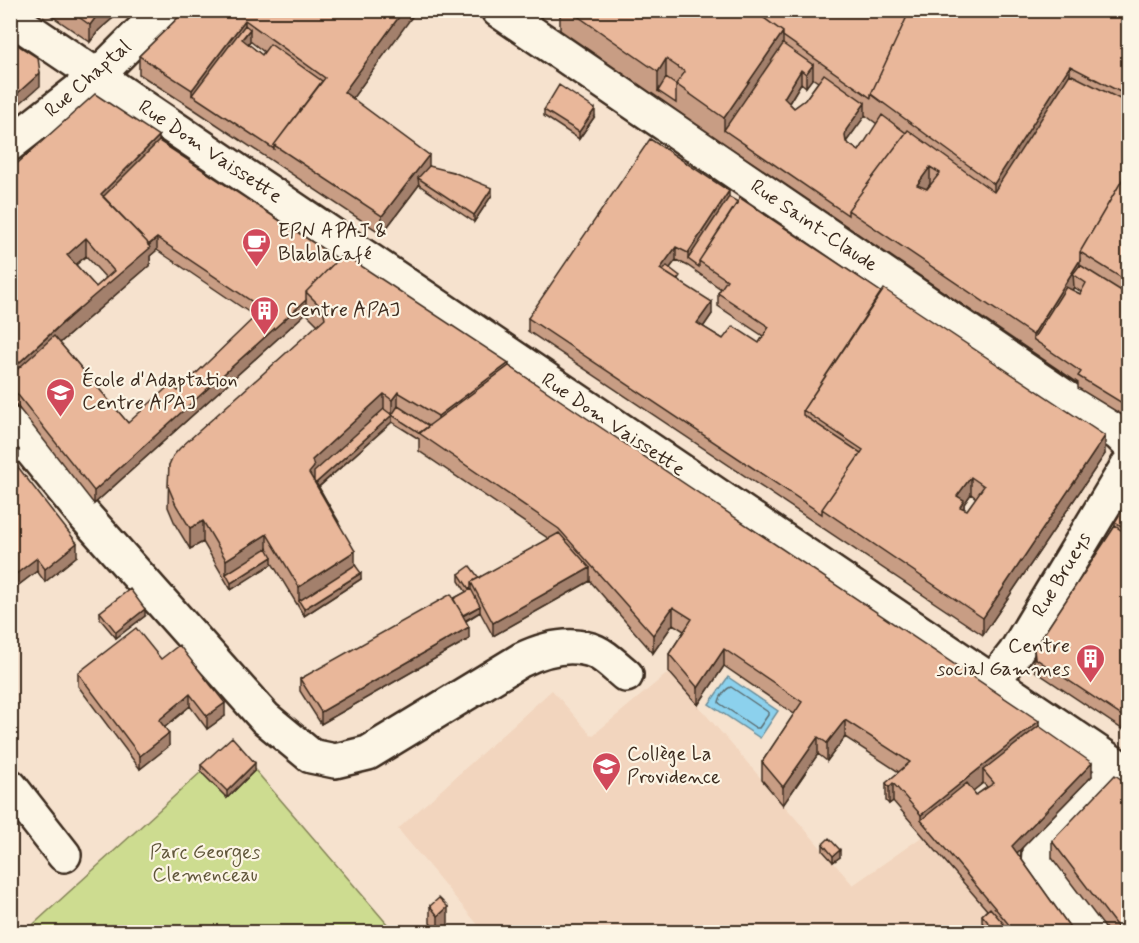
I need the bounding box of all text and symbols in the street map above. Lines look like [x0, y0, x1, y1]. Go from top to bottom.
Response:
street label: Rue Chaptal [39, 34, 137, 124]
street label: Rue Dom Vaissette [133, 94, 287, 210]
street label: Rue Saint-Claude [745, 173, 883, 279]
place label: EPN APAJ & BlablaCafé [278, 218, 387, 268]
cafe icon: EPN APAJ & BlablaCafé [241, 226, 273, 268]
building icon: Centre APAJ [249, 294, 281, 336]
place label: Centre APAJ [286, 297, 400, 324]
place label: École d'Adaptation Centre APAJ [82, 367, 238, 417]
street label: Rue Dom Vaissette [536, 367, 690, 483]
school or university icon: École d'Adaptation Centre APAJ [45, 376, 77, 418]
street label: Rue Brueys [1026, 527, 1098, 622]
place label: Centre social Gammes [937, 633, 1070, 683]
building icon: Centre social Gammes [1075, 642, 1107, 684]
place label: Collège La Providence [627, 741, 720, 791]
school or university icon: Collège La Providence [590, 750, 622, 792]
park label: Parc Georges Clemenceau [150, 839, 261, 889]

